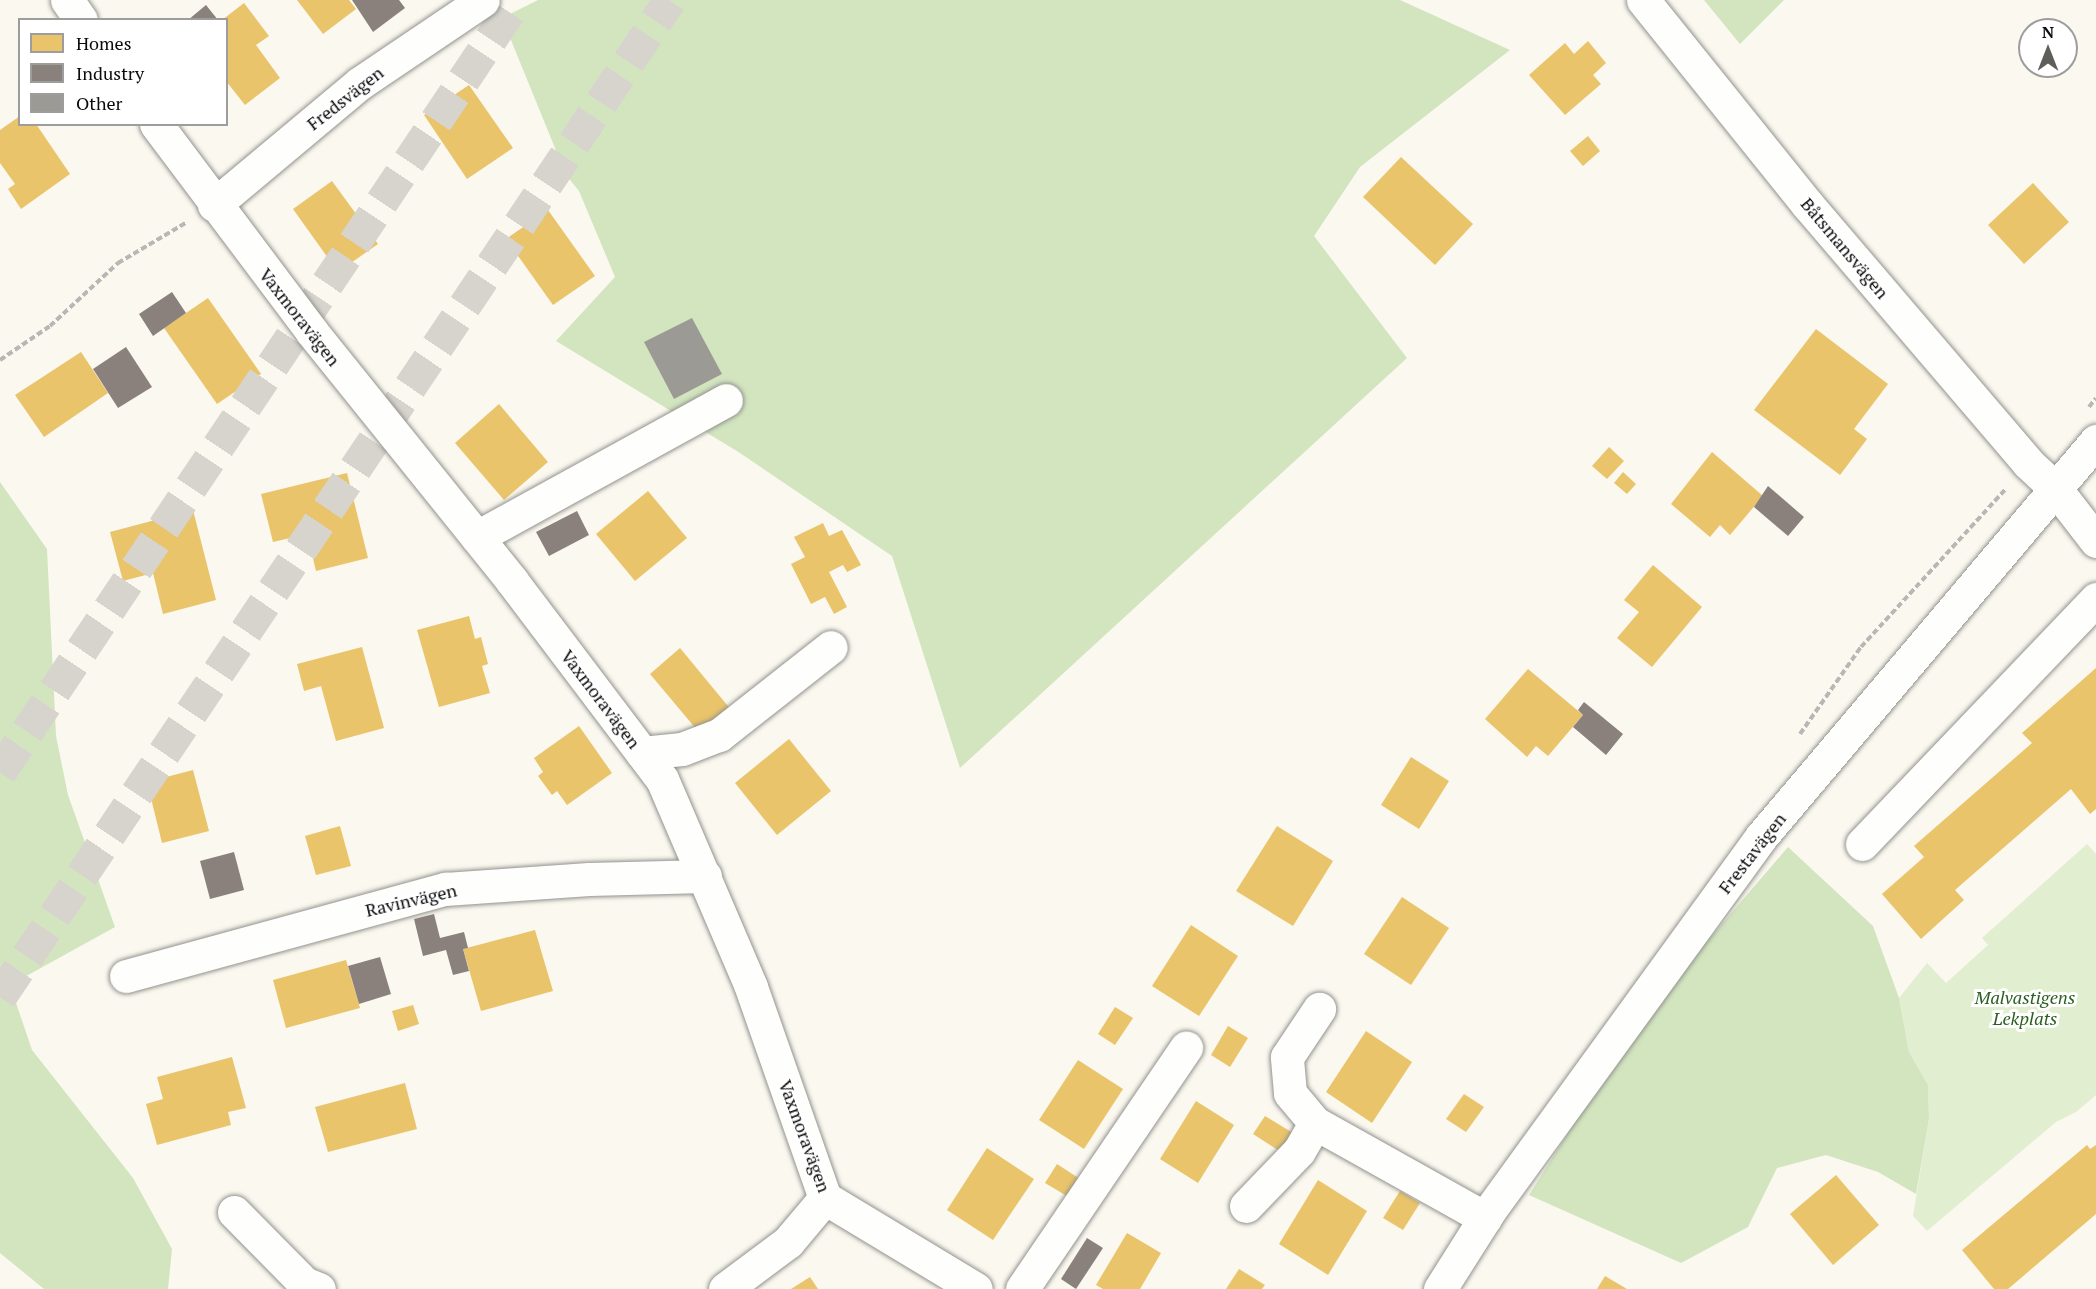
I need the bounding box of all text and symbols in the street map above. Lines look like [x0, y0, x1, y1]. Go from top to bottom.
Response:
legend [18, 18, 228, 126]
north arrow [2018, 18, 2078, 78]
text: N [2042, 21, 2054, 43]
text: Homes [76, 31, 131, 55]
text: Industry [76, 61, 144, 85]
street label: Fredsvägen [303, 61, 387, 135]
text: Other [76, 91, 123, 115]
street label: Båtsmansvägen [1796, 193, 1894, 303]
street label: Vaxmoravägen [255, 264, 345, 370]
street label: Vaxmoravägen [557, 645, 645, 753]
street label: Frestavägen [1714, 808, 1790, 898]
street label: Ravinvägen [363, 879, 459, 921]
park label: Malvastigens Lekplats [1975, 987, 2075, 1030]
street label: Vaxmoravägen [775, 1077, 835, 1195]

